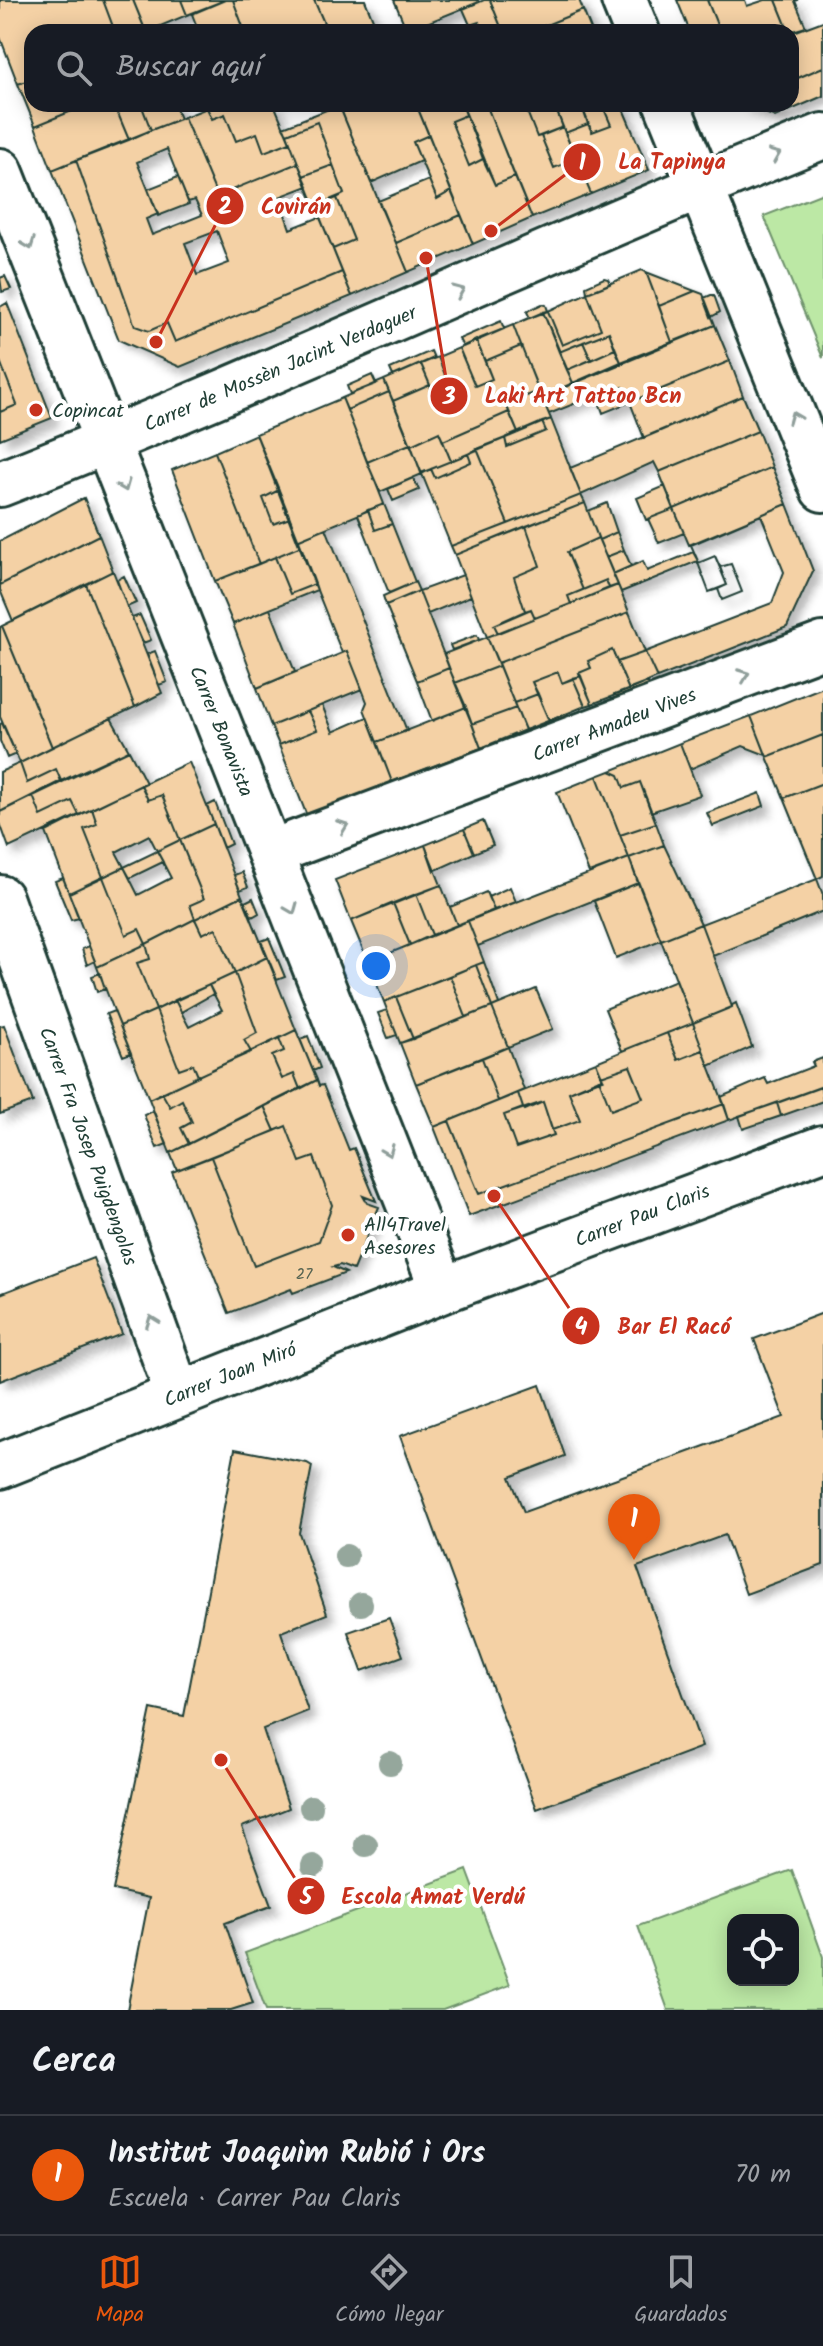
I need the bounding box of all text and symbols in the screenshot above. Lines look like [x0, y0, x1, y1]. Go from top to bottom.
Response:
search box [24, 24, 799, 112]
text: Buscar aquí [116, 44, 262, 92]
icon: search [52, 46, 96, 90]
callout: La Tapinya [562, 139, 742, 185]
text: 1 [578, 144, 586, 183]
text: La Tapinya [618, 146, 726, 181]
one-way arrow [767, 149, 781, 165]
callout: Covirán [205, 183, 348, 229]
text: 2 [218, 188, 232, 227]
text: Covirán [261, 191, 331, 226]
one-way arrow [19, 236, 35, 250]
one-way arrow [451, 284, 465, 300]
street label: Carrer de Mossèn Jacint Verdaguer [139, 297, 423, 442]
callout: Laki Art Tattoo Bcn [429, 373, 698, 419]
text: 3 [441, 378, 456, 417]
text: Laki Art Tattoo Bcn [485, 380, 681, 415]
place label: Copincat [52, 396, 124, 428]
marker: Copincat [27, 401, 45, 419]
one-way arrow [787, 411, 803, 425]
one-way arrow [114, 478, 131, 492]
street label: Carrer Bonavista [179, 661, 261, 802]
one-way arrow [736, 668, 750, 685]
street label: Carrer Amadeu Vives [528, 680, 702, 772]
one-way arrow [335, 819, 349, 836]
one-way arrow [283, 901, 299, 915]
your location [356, 946, 396, 986]
street label: Carrer Fra Josep Puigdengolas [29, 1023, 145, 1271]
one-way arrow [379, 1143, 395, 1157]
street label: Carrer Pau Claris [571, 1176, 715, 1257]
place label: All4Travel Asesores [364, 1210, 446, 1265]
marker: All4Travel Asesores [339, 1226, 357, 1244]
house number: 27 [296, 1262, 313, 1287]
callout: Bar El Racó [561, 1303, 746, 1349]
text: 4 [574, 1308, 588, 1347]
text: Bar El Racó [618, 1311, 733, 1346]
one-way arrow [145, 1315, 162, 1329]
street label: Carrer Joan Miró [159, 1334, 303, 1417]
pin: 1 [608, 1494, 660, 1560]
callout: Escola Amat Verdú [286, 1873, 541, 1919]
text: 5 [299, 1878, 314, 1917]
text: Escola Amat Verdú [341, 1881, 526, 1916]
map controls [727, 1914, 799, 1986]
button: locate [727, 1914, 799, 1986]
text: Cerca [32, 2035, 116, 2089]
text: Institut Joaquim Rubió i Ors [108, 2130, 485, 2178]
text: 1 [54, 2154, 62, 2196]
text: 70 m [735, 2154, 791, 2196]
text: Escuela · Carrer Pau Claris [108, 2178, 401, 2220]
tab: Mapa [96, 2250, 144, 2333]
tab: Cómo llegar [335, 2250, 443, 2333]
tab: Guardados [634, 2250, 727, 2333]

